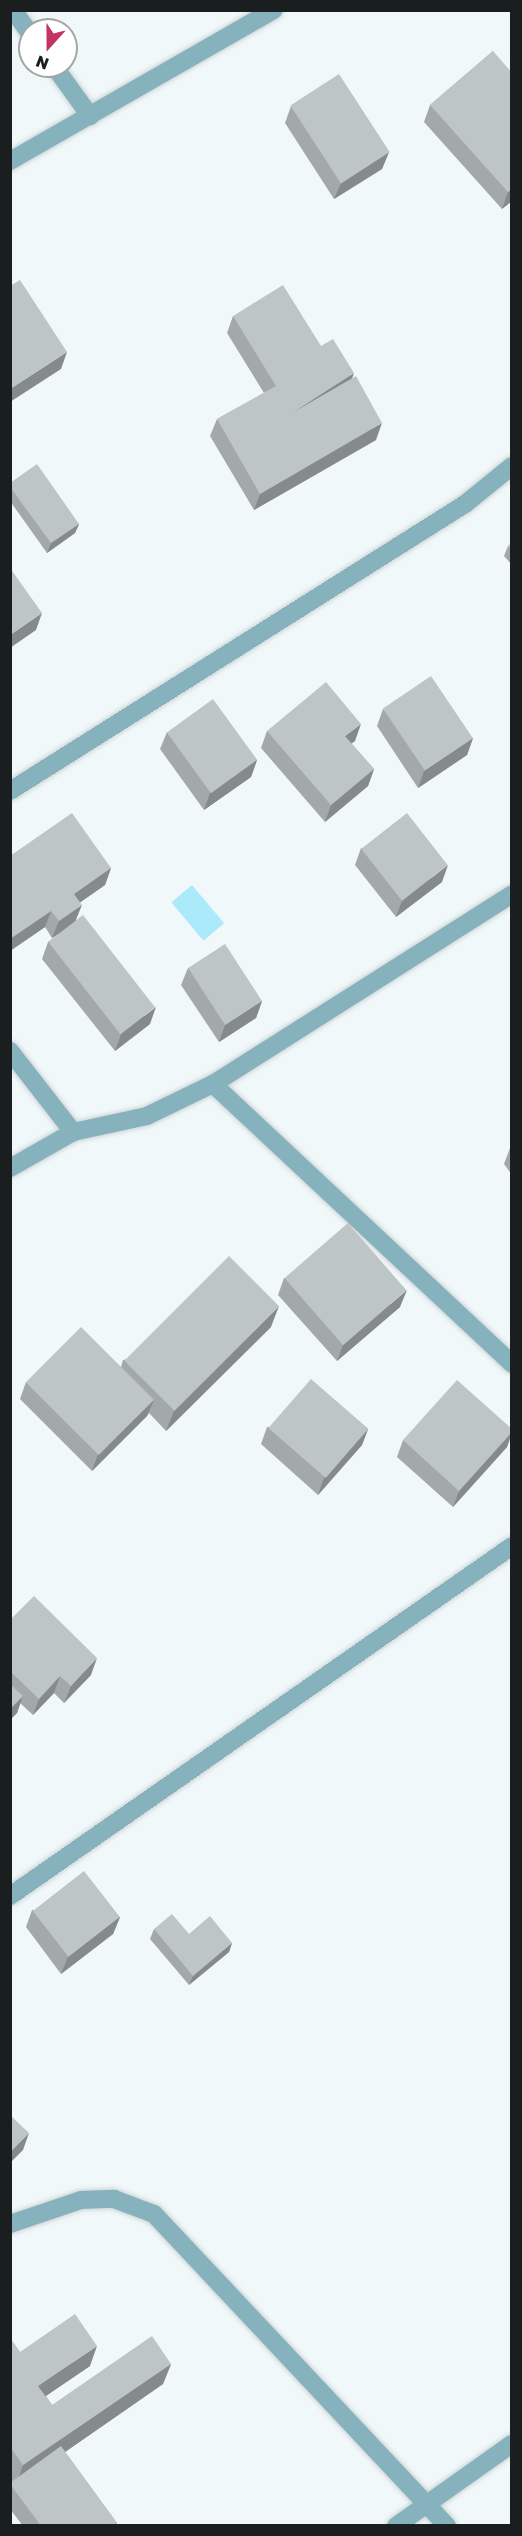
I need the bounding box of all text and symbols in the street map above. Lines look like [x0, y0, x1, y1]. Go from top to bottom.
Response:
north arrow [18, 18, 78, 78]
text: N [33, 51, 52, 74]

